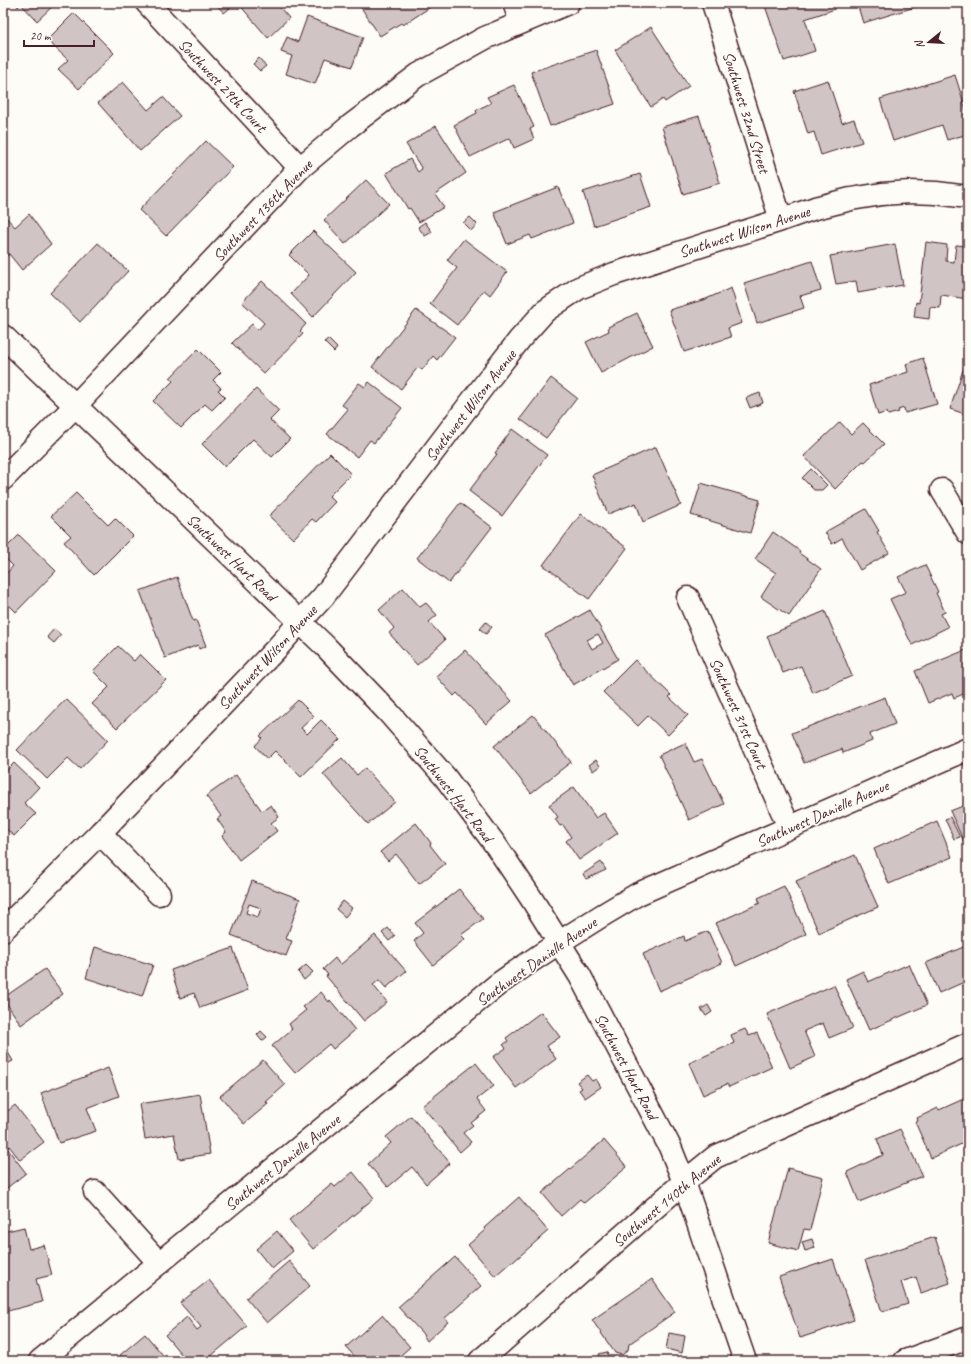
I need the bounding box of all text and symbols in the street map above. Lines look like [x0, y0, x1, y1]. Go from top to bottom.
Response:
scale bar [24, 22, 94, 48]
north arrow [909, 22, 949, 62]
text: 20 m [30, 28, 52, 44]
street label: Southwest 29th Court [174, 35, 272, 138]
text: N [911, 38, 927, 50]
street label: Southwest 32nd Street [718, 49, 775, 177]
street label: Southwest 136th Avenue [209, 154, 318, 266]
street label: Southwest Wilson Avenue [676, 201, 814, 263]
street label: Southwest Wilson Avenue [421, 344, 522, 466]
street label: Southwest Hart Road [182, 510, 282, 608]
street label: Southwest Wilson Avenue [214, 600, 323, 714]
street label: Southwest 31st Court [705, 655, 772, 773]
street label: Southwest Hart Road [409, 741, 499, 848]
street label: Southwest Danielle Avenue [753, 775, 893, 852]
street label: Southwest Danielle Avenue [472, 912, 602, 1011]
street label: Southwest Hart Road [590, 1010, 664, 1125]
street label: Southwest Danielle Avenue [221, 1109, 346, 1215]
street label: Southwest 140th Avenue [609, 1149, 726, 1252]

